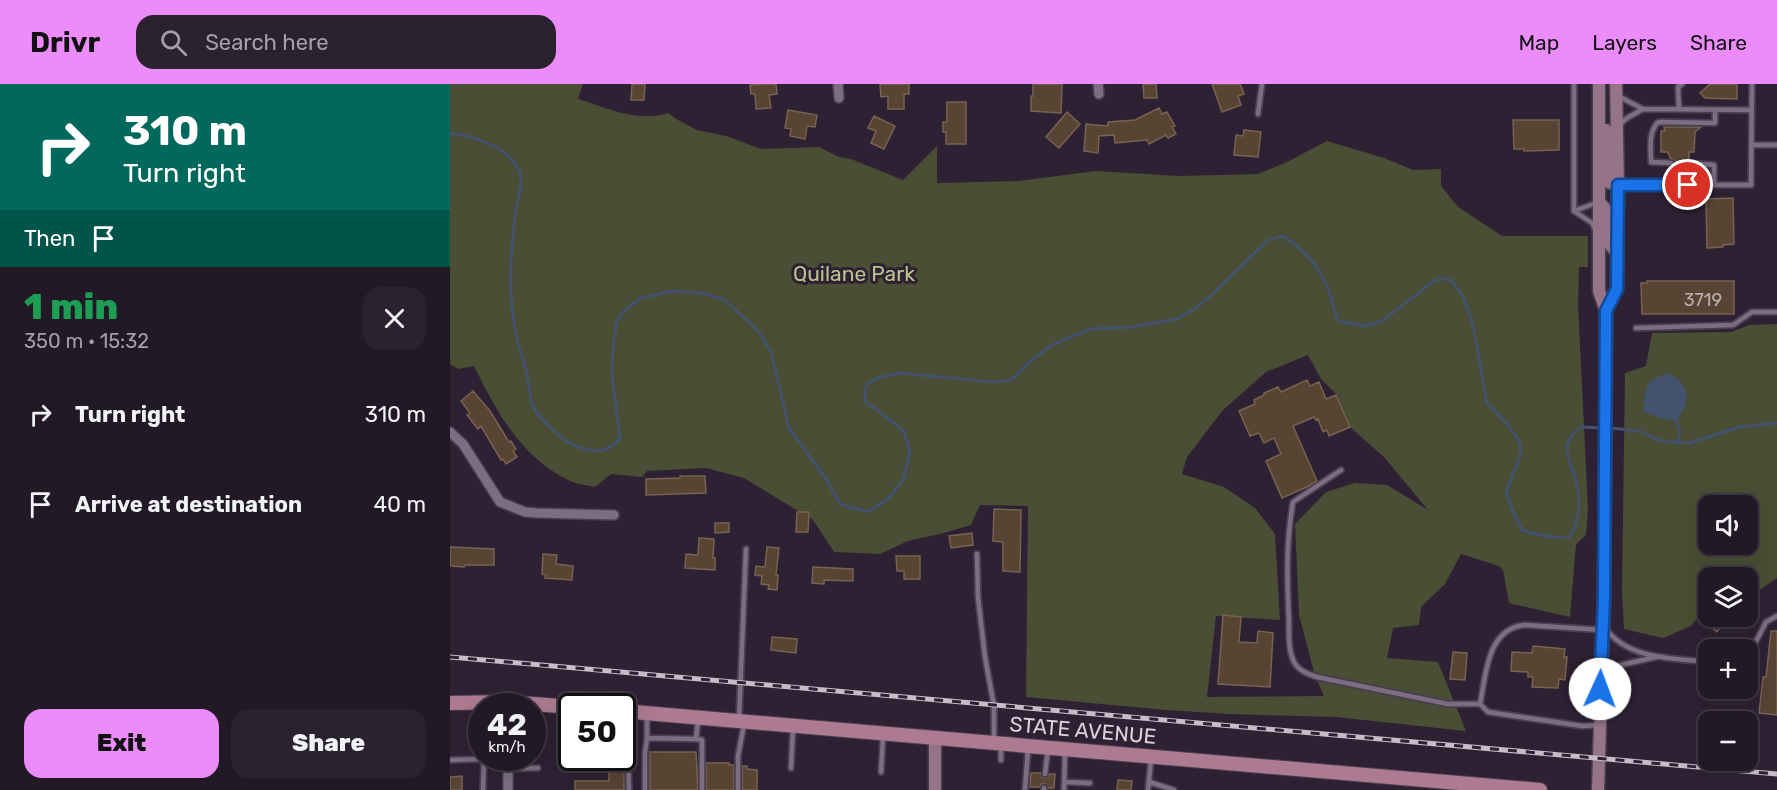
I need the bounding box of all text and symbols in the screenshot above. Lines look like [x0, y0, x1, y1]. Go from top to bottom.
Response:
search box [136, 15, 556, 69]
text: Drivr [30, 26, 100, 59]
icon: search [157, 26, 190, 59]
text: Search here [205, 29, 329, 56]
text: Map [1518, 30, 1559, 55]
text: Layers [1592, 30, 1657, 55]
text: Share [1690, 30, 1747, 55]
text: 310 m [123, 106, 247, 156]
icon: right [24, 108, 102, 186]
text: Turn right [123, 157, 246, 189]
pin [1662, 159, 1713, 210]
icon: arrive [1671, 168, 1704, 201]
icon: arrive [87, 222, 120, 255]
text: Then [24, 225, 75, 252]
park label: Quilane Park [793, 261, 915, 286]
text: 1 min [24, 285, 118, 328]
button: close [363, 287, 426, 350]
house number: 3719 [1684, 289, 1722, 311]
text: 350 m · 15:32 [24, 329, 149, 353]
icon: right [24, 398, 57, 431]
text: Turn right [75, 401, 185, 428]
text: 310 m [365, 401, 426, 428]
icon: arrive [24, 488, 57, 521]
text: Arrive at destination [75, 491, 302, 518]
text: 40 m [373, 491, 426, 518]
map controls [1698, 495, 1758, 771]
button: sound [1698, 495, 1758, 555]
button: layers [1698, 567, 1758, 627]
button: + [1698, 639, 1758, 699]
position arrow [1568, 657, 1632, 721]
speed limit sign: 50 [558, 693, 636, 771]
text: 42 [487, 707, 527, 743]
button: Exit [24, 709, 219, 778]
button: Share [231, 709, 426, 778]
street label: STATE AVENUE [1009, 711, 1157, 749]
button: − [1698, 711, 1758, 771]
text: km/h [488, 738, 526, 756]

